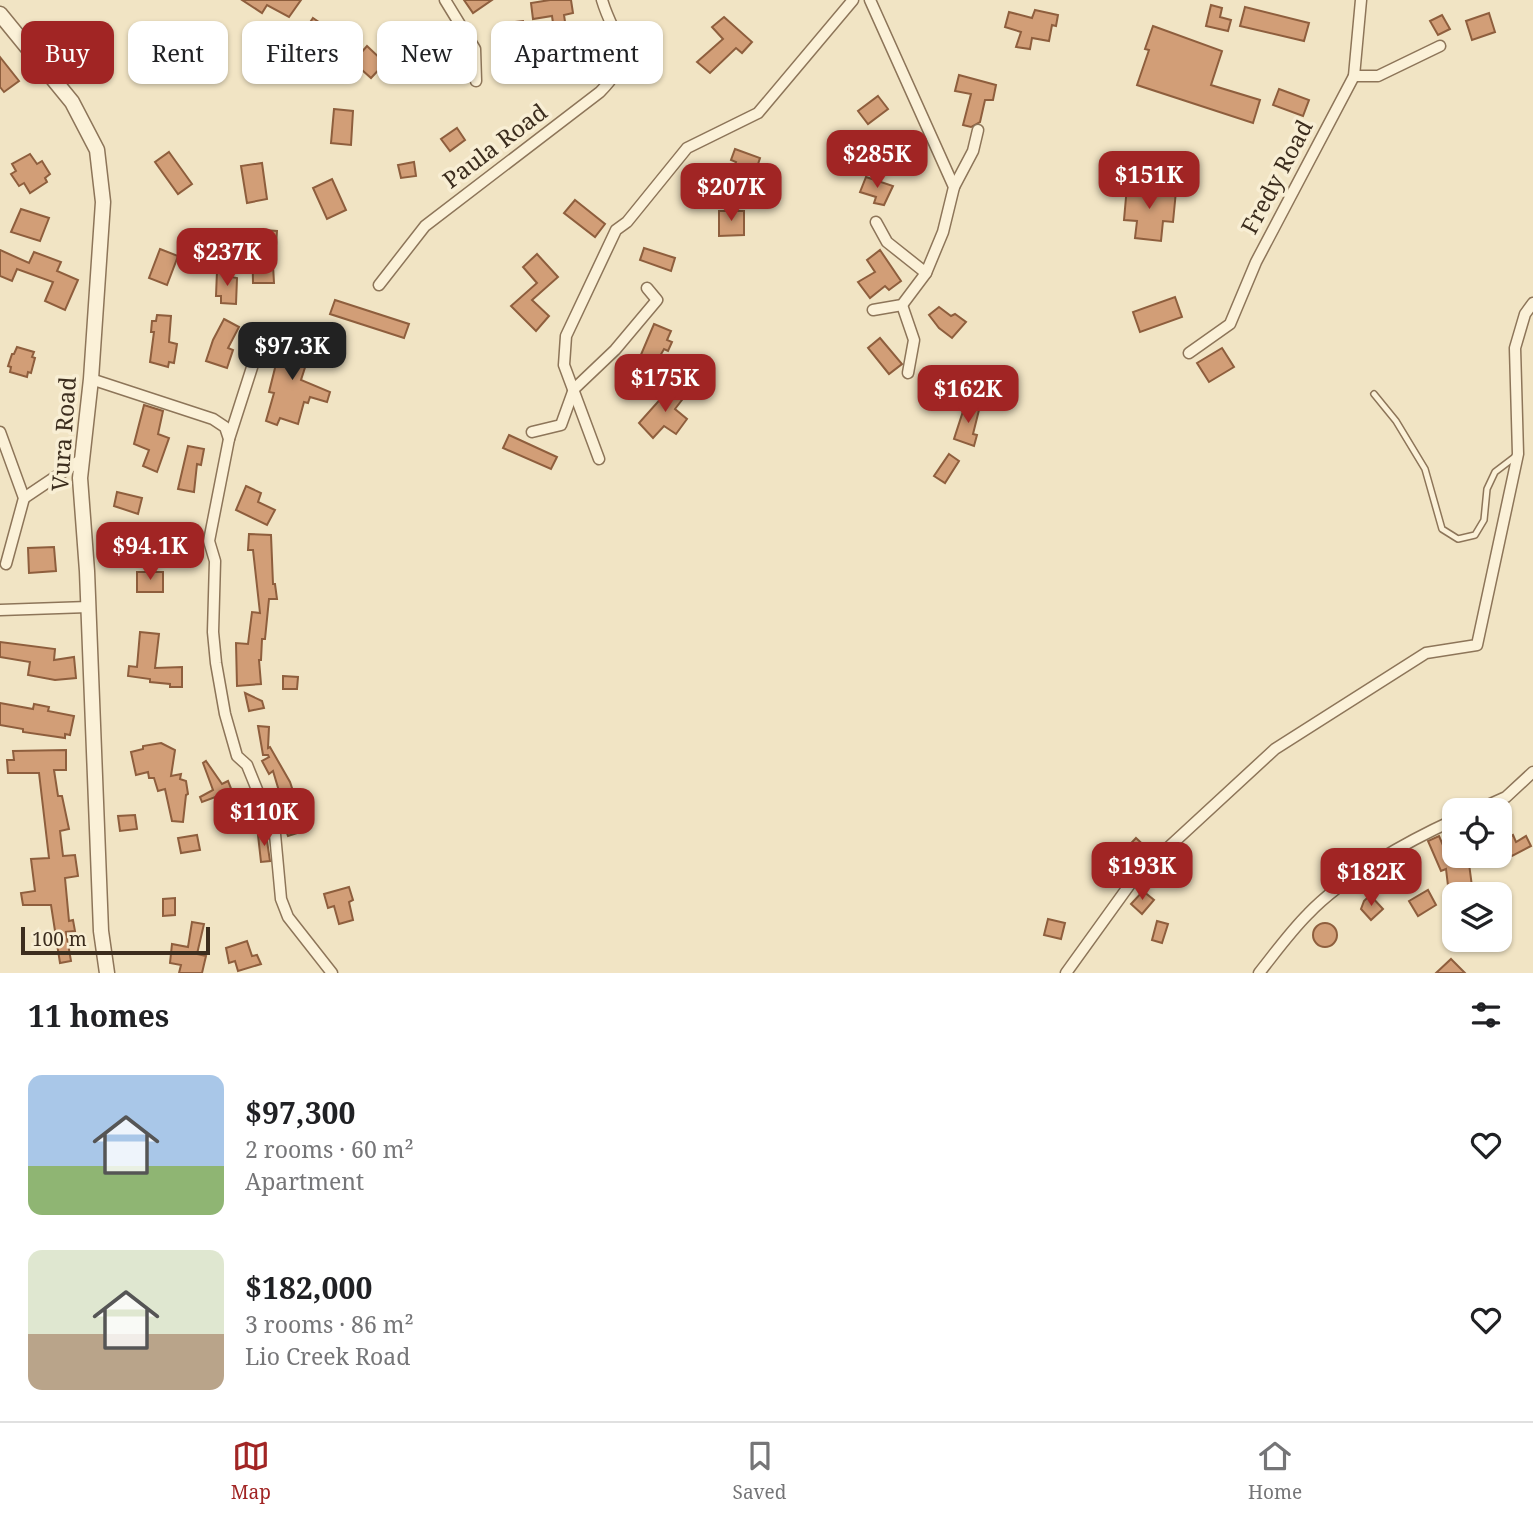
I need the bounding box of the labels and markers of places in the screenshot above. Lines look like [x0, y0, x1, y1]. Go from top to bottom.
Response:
pin: $285K [828, 130, 926, 190]
pin: $151K [1100, 152, 1198, 211]
pin: $207K [682, 164, 780, 223]
pin: $237K [178, 229, 276, 288]
pin: $97.3K [235, 322, 349, 382]
pin: $175K [616, 354, 714, 414]
pin: $162K [919, 366, 1017, 425]
pin: $94.1K [93, 522, 207, 582]
pin: $110K [215, 788, 313, 848]
pin: $193K [1093, 842, 1191, 902]
pin: $182K [1322, 848, 1420, 908]

